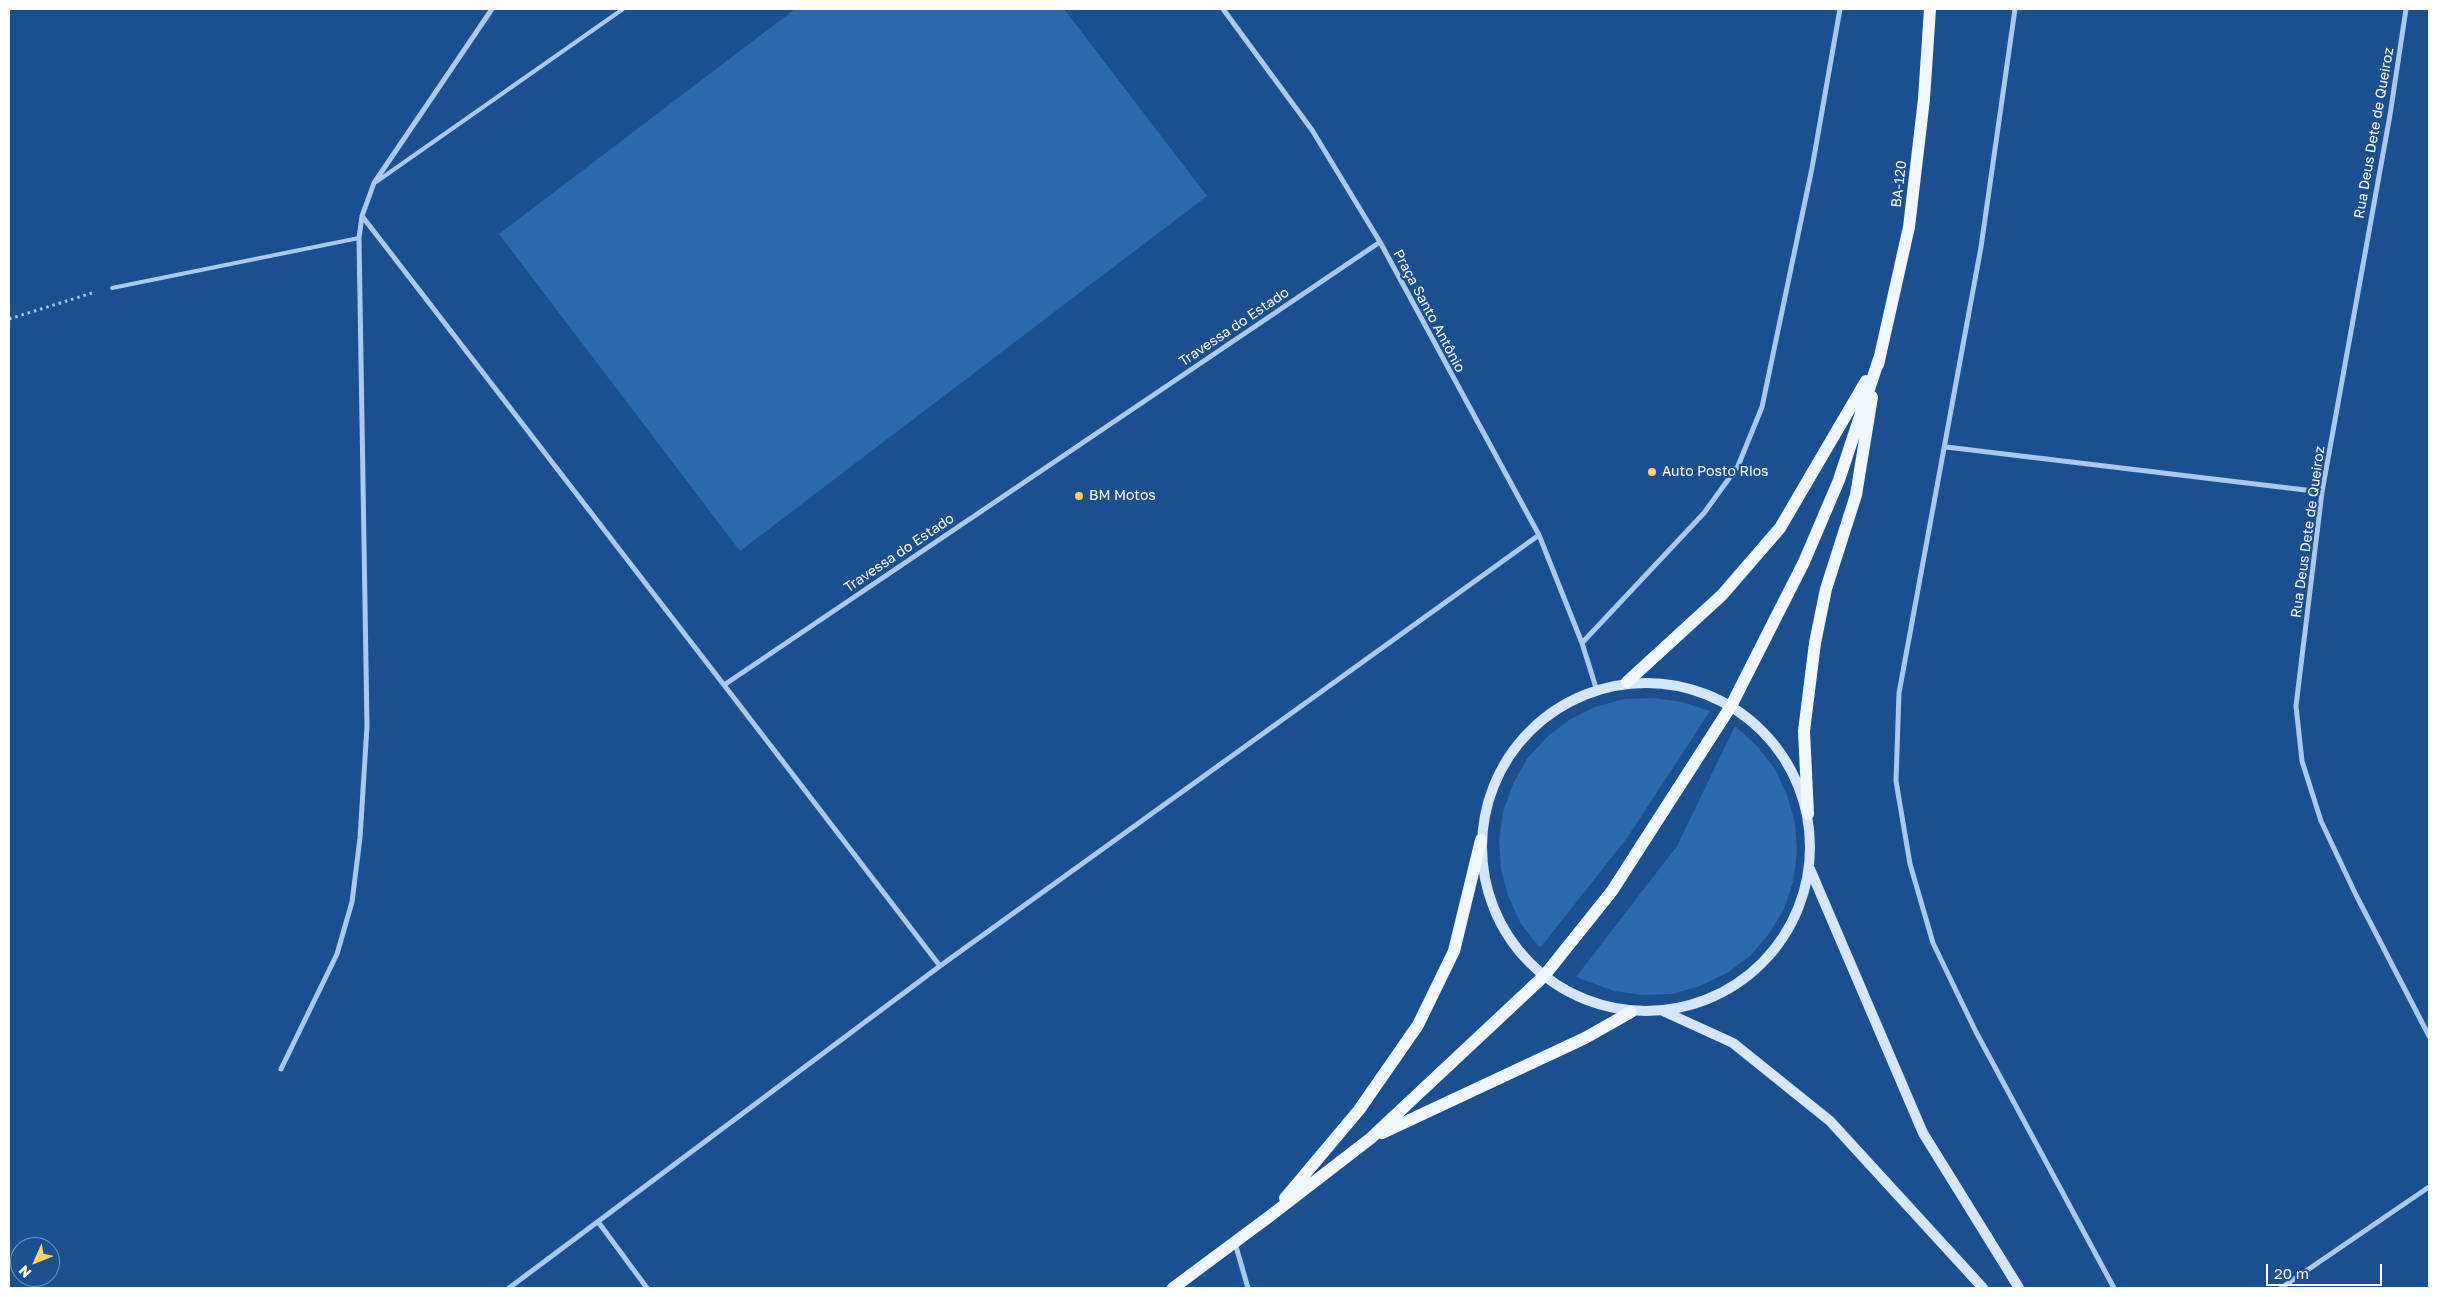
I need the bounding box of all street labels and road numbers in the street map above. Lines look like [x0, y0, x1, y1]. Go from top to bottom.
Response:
street label: Rua Deus Dete de Queiroz [2351, 46, 2397, 220]
street label: BA-120 [1888, 159, 1910, 209]
street label: Praça Santo Antônio [1389, 247, 1469, 375]
street label: Travessa do Estado [1176, 284, 1292, 370]
street label: Rua Deus Dete de Queiroz [2288, 445, 2328, 619]
street label: Travessa do Estado [841, 510, 957, 596]

